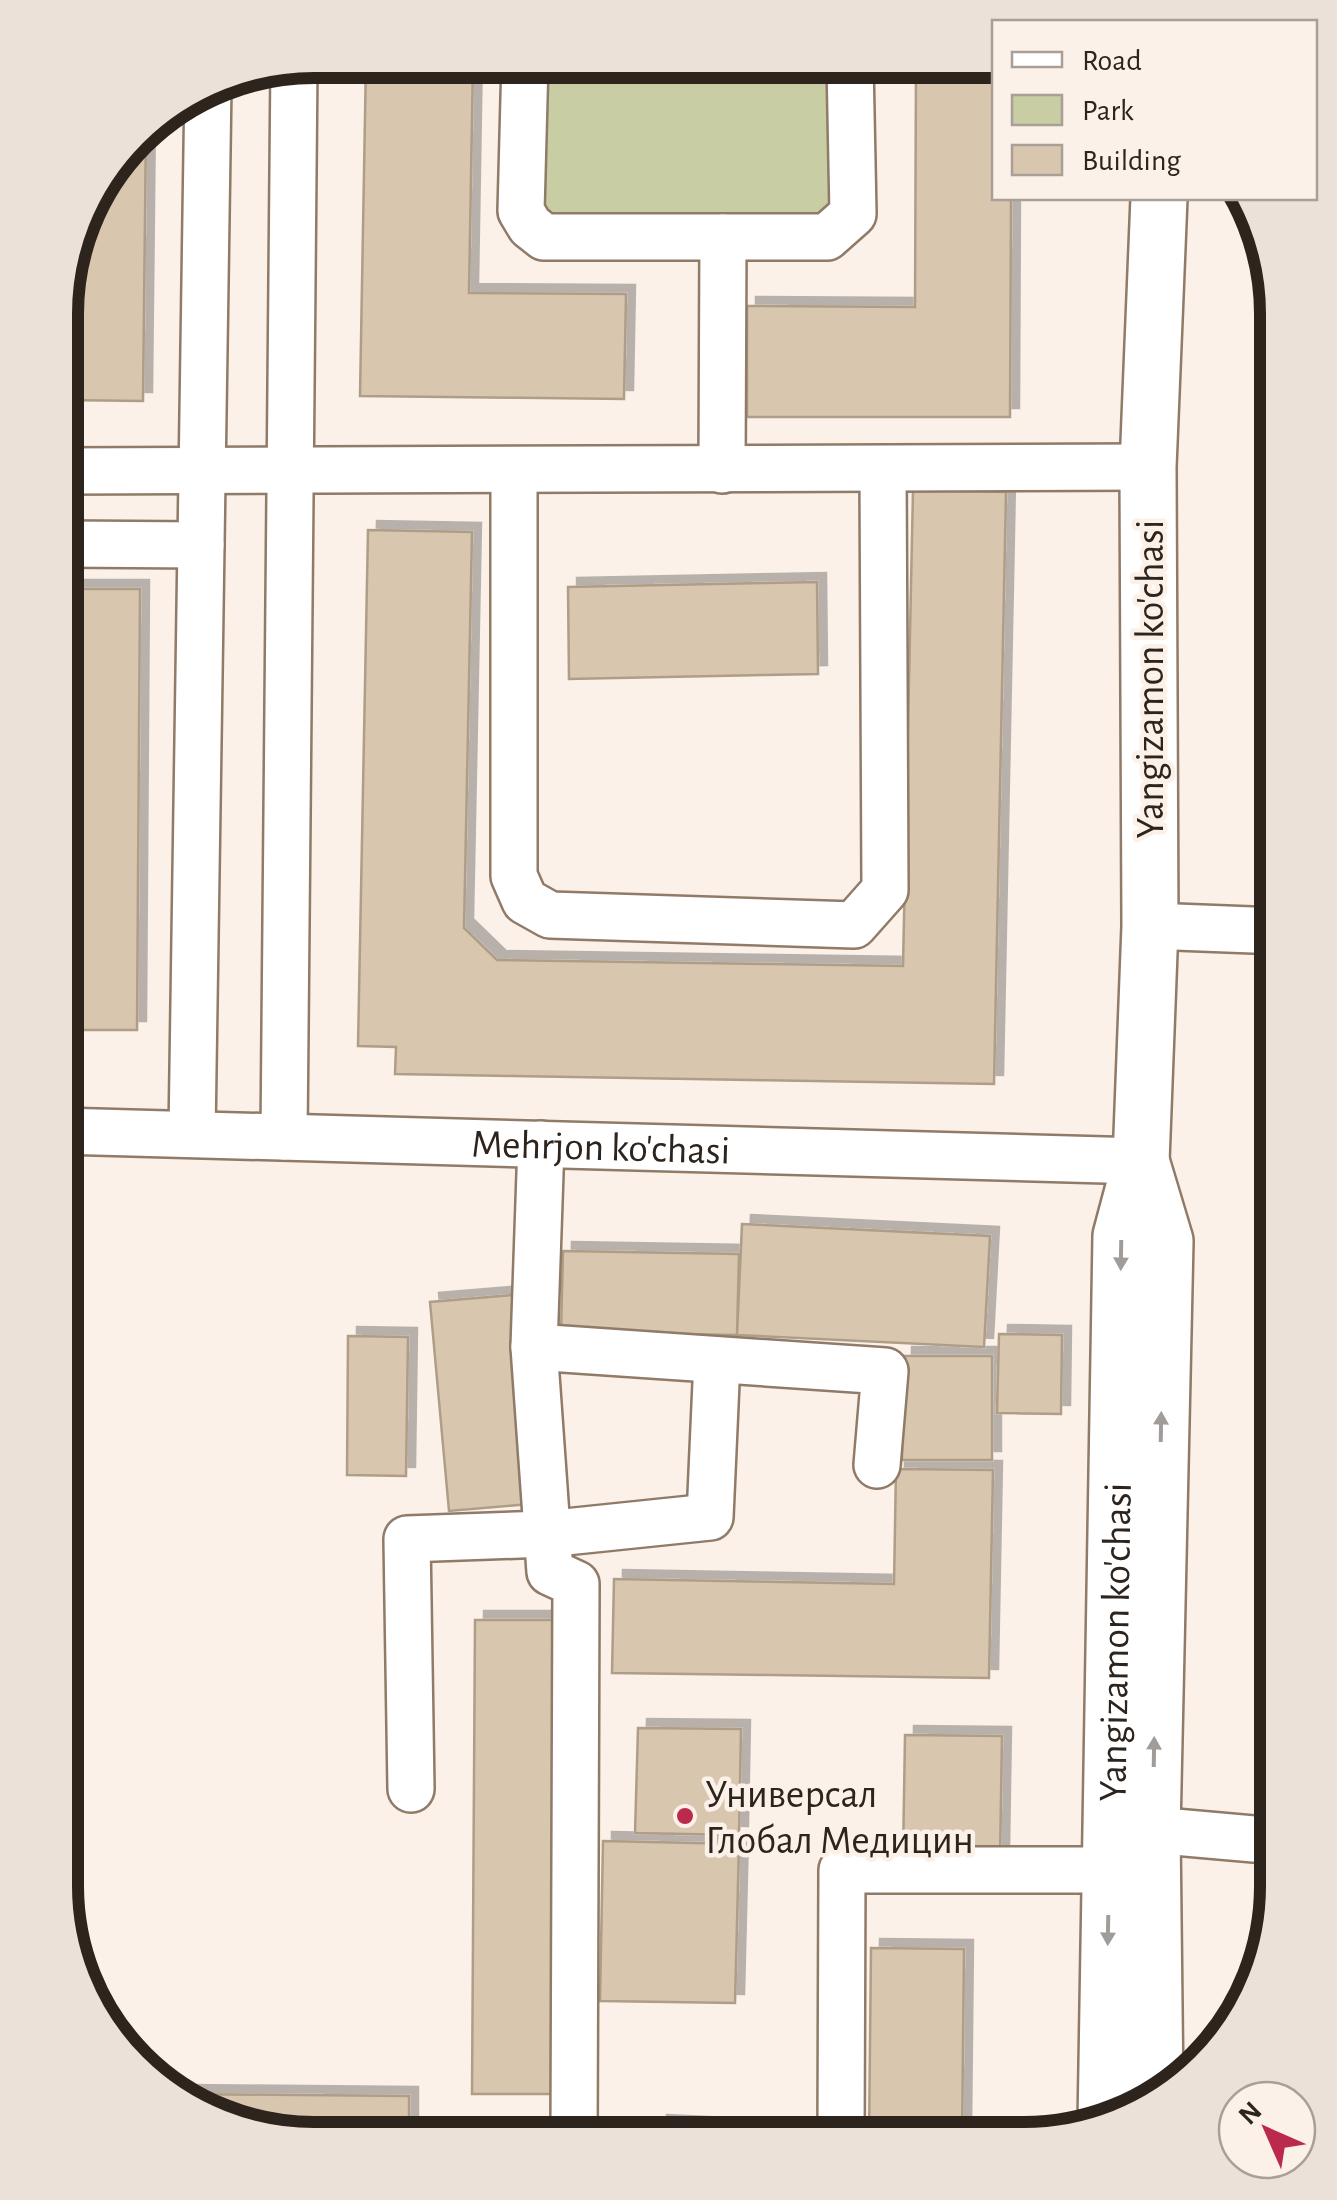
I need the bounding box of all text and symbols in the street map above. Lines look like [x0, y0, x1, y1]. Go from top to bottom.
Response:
legend [992, 20, 1317, 200]
text: Road [1082, 46, 1142, 76]
text: Park [1082, 96, 1134, 126]
text: Building [1082, 146, 1181, 176]
street label: Yangizamon ko'chasi [1131, 520, 1171, 838]
street label: Mehrjon ko'chasi [471, 1124, 731, 1172]
one-way arrow [1112, 1240, 1128, 1272]
one-way arrow [1153, 1410, 1169, 1442]
street label: Yangizamon ko'chasi [1093, 1482, 1139, 1802]
one-way arrow [1146, 1735, 1162, 1767]
place label: Универсал Глобал Медицин [705, 1775, 974, 1861]
marker: Универсал Глобал Медицин [674, 1805, 696, 1827]
one-way arrow [1100, 1915, 1116, 1947]
north arrow [1217, 2080, 1317, 2180]
text: N [1234, 2097, 1268, 2131]

